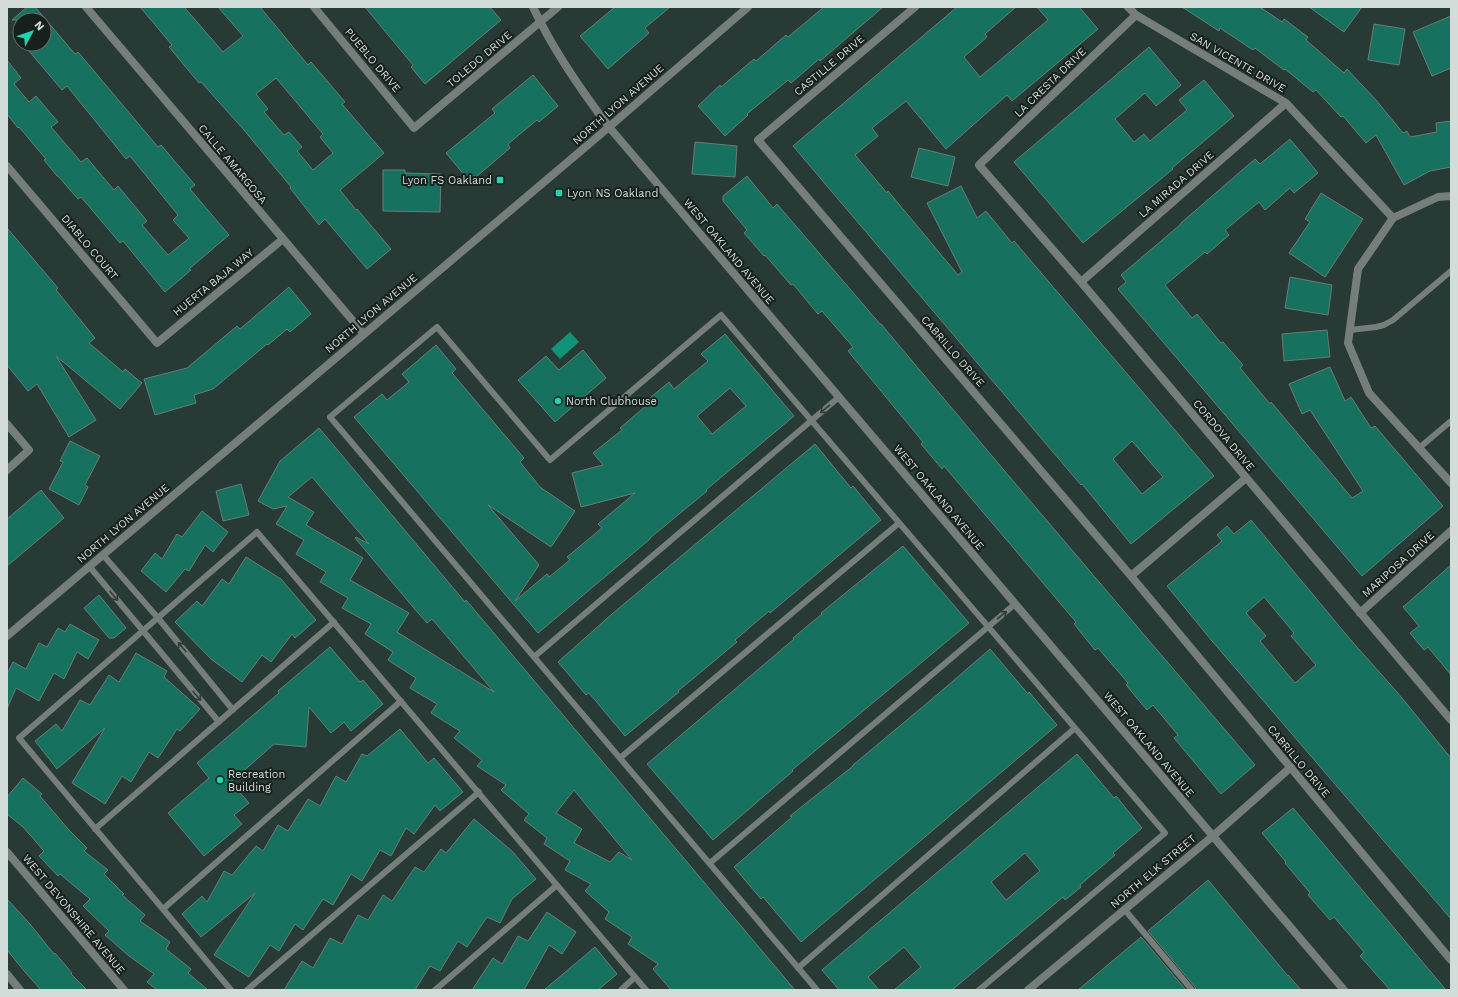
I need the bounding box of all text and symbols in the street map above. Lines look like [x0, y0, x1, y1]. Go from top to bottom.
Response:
north arrow [12, 12, 52, 52]
text: N [32, 19, 47, 33]
street label: PUEBLO DRIVE [342, 26, 403, 95]
street label: TOLEDO DRIVE [444, 28, 514, 90]
street label: SAN VICENTE DRIVE [1187, 30, 1288, 95]
street label: CASTILLE DRIVE [791, 32, 867, 99]
street label: LA CRESTA DRIVE [1012, 45, 1089, 120]
street label: NORTH LYON AVENUE [570, 61, 667, 147]
street label: CALLE AMARGOSA [196, 122, 270, 207]
street label: LA MIRADA DRIVE [1136, 148, 1217, 221]
place label: Lyon FS Oakland [402, 174, 492, 187]
marker: Lyon FS Oakland [495, 175, 505, 185]
place label: Lyon NS Oakland [567, 187, 658, 200]
marker: Lyon NS Oakland [554, 188, 564, 198]
street label: WEST OAKLAND AVENUE [681, 196, 777, 307]
street label: DIABLO COURT [59, 212, 121, 283]
street label: HUERTA BAJA WAY [170, 245, 257, 319]
street label: NORTH LYON AVENUE [323, 271, 420, 356]
street label: CABRILLO DRIVE [918, 313, 987, 390]
place label: North Clubhouse [566, 395, 657, 408]
marker: North Clubhouse [553, 396, 563, 406]
street label: CORDOVA DRIVE [1190, 397, 1257, 473]
one-way arrow [820, 404, 830, 413]
street label: WEST OAKLAND AVENUE [891, 442, 987, 553]
street label: NORTH LYON AVENUE [75, 481, 172, 566]
street label: MARIPOSA DRIVE [1360, 529, 1437, 600]
one-way arrow [110, 591, 119, 601]
one-way arrow [996, 611, 1007, 620]
one-way arrow [177, 642, 186, 653]
street label: WEST OAKLAND AVENUE [1101, 689, 1197, 800]
one-way arrow [193, 691, 202, 701]
street label: CABRILLO DRIVE [1265, 723, 1333, 800]
place label: Recreation Building [228, 768, 285, 794]
marker: Recreation Building [215, 775, 225, 785]
street label: NORTH ELK STREET [1108, 832, 1199, 911]
street label: WEST DEVONSHIRE AVENUE [20, 852, 128, 977]

